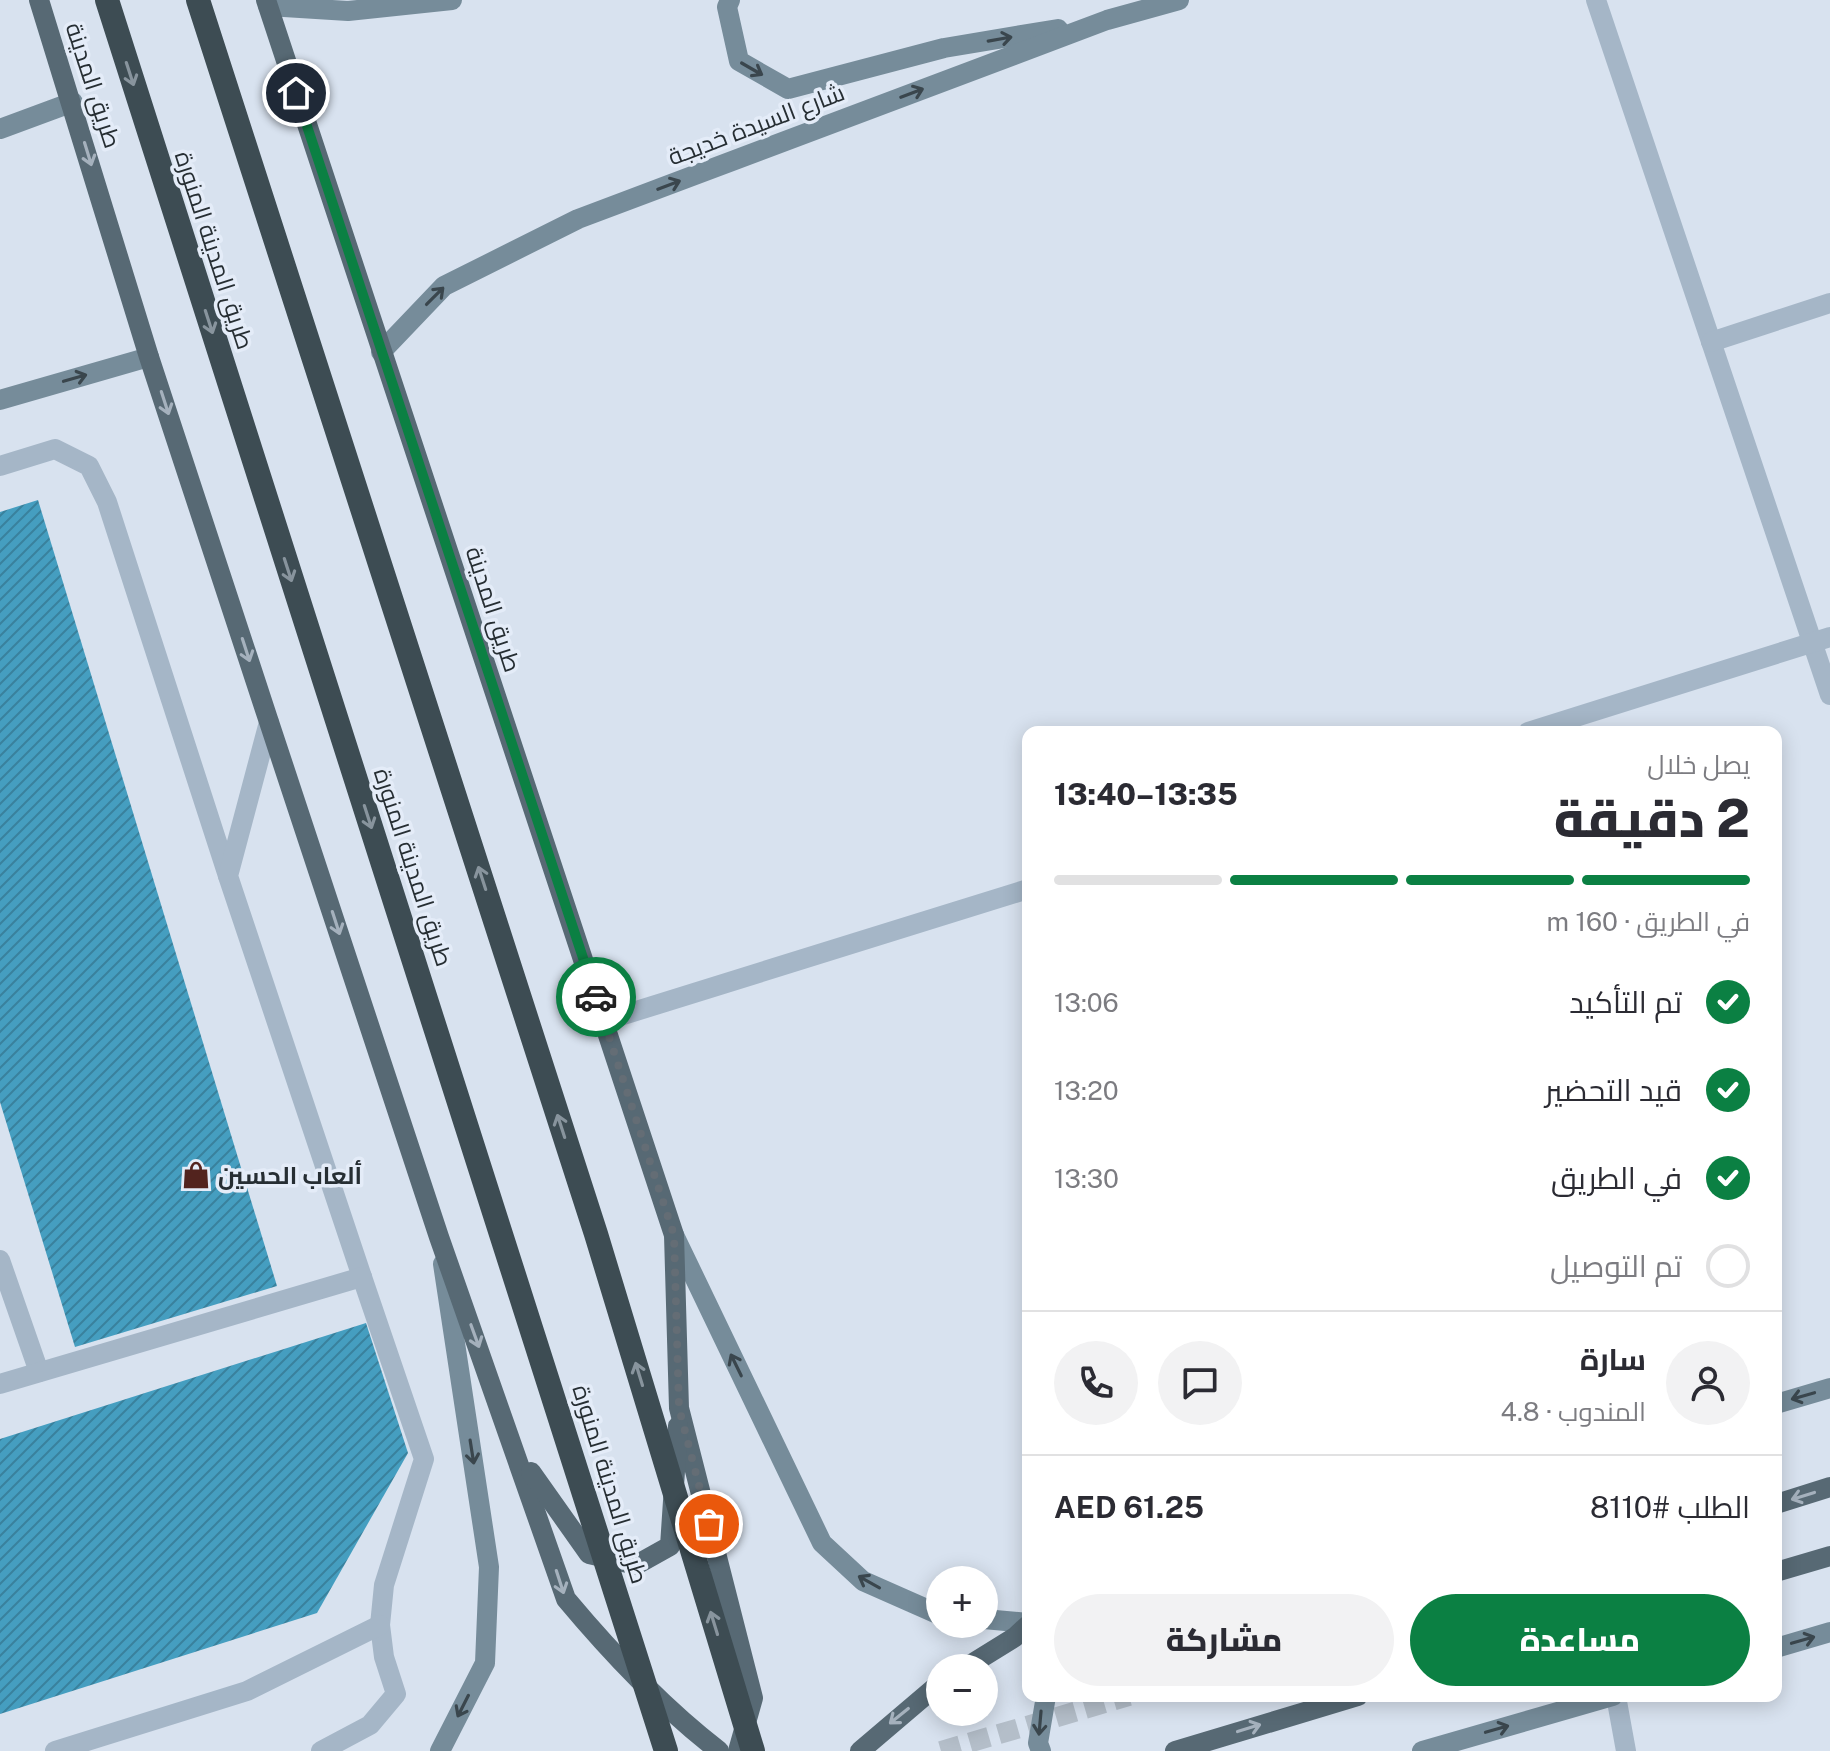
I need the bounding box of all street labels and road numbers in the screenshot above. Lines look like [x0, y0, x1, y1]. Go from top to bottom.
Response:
street label: طريق المدينة [59, 19, 127, 152]
street label: شارع السيدة خديجة [664, 77, 849, 173]
street label: طريق المدينة المنورة [168, 147, 260, 353]
street label: طريق المدينة [459, 543, 527, 676]
street label: طريق المدينة المنورة [367, 764, 459, 970]
street label: طريق المدينة المنورة [566, 1381, 655, 1587]

